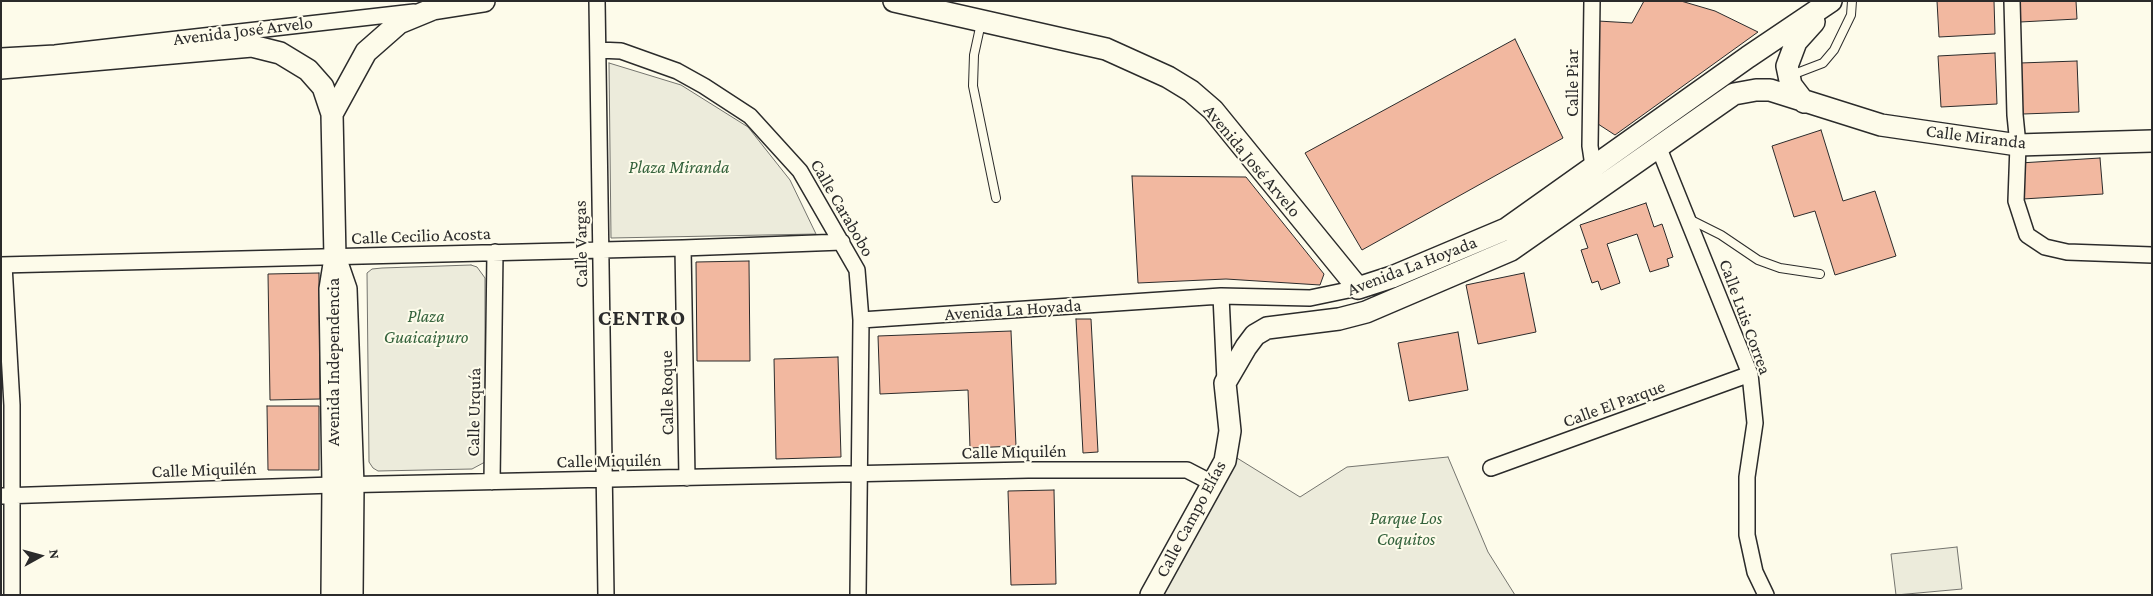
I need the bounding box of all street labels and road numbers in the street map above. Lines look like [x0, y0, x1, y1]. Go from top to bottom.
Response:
street label: Avenida José Arvelo [172, 12, 314, 50]
street label: Calle Piar [1561, 49, 1583, 117]
street label: Avenida José Arvelo [1199, 100, 1305, 222]
street label: Calle Miranda [1925, 120, 2027, 154]
street label: Calle Carabobo [805, 155, 879, 261]
street label: Calle Vargas [569, 200, 593, 288]
street label: Calle Cecilio Acosta [351, 223, 491, 249]
street label: Avenida La Hoyada [1344, 231, 1480, 301]
street label: Calle Luis Correa [1714, 256, 1776, 378]
street label: Avenida Independencia [322, 278, 344, 446]
street label: Avenida La Hoyada [944, 294, 1082, 326]
street label: Calle Roque [655, 350, 679, 436]
street label: Calle Urquía [462, 367, 486, 457]
street label: Calle El Parque [1560, 376, 1668, 432]
street label: Calle Miquilén [961, 440, 1067, 464]
street label: Calle Miquilén [556, 449, 662, 473]
street label: Calle Miquilén [151, 457, 257, 483]
street label: Calle Campo Elías [1151, 457, 1231, 581]

